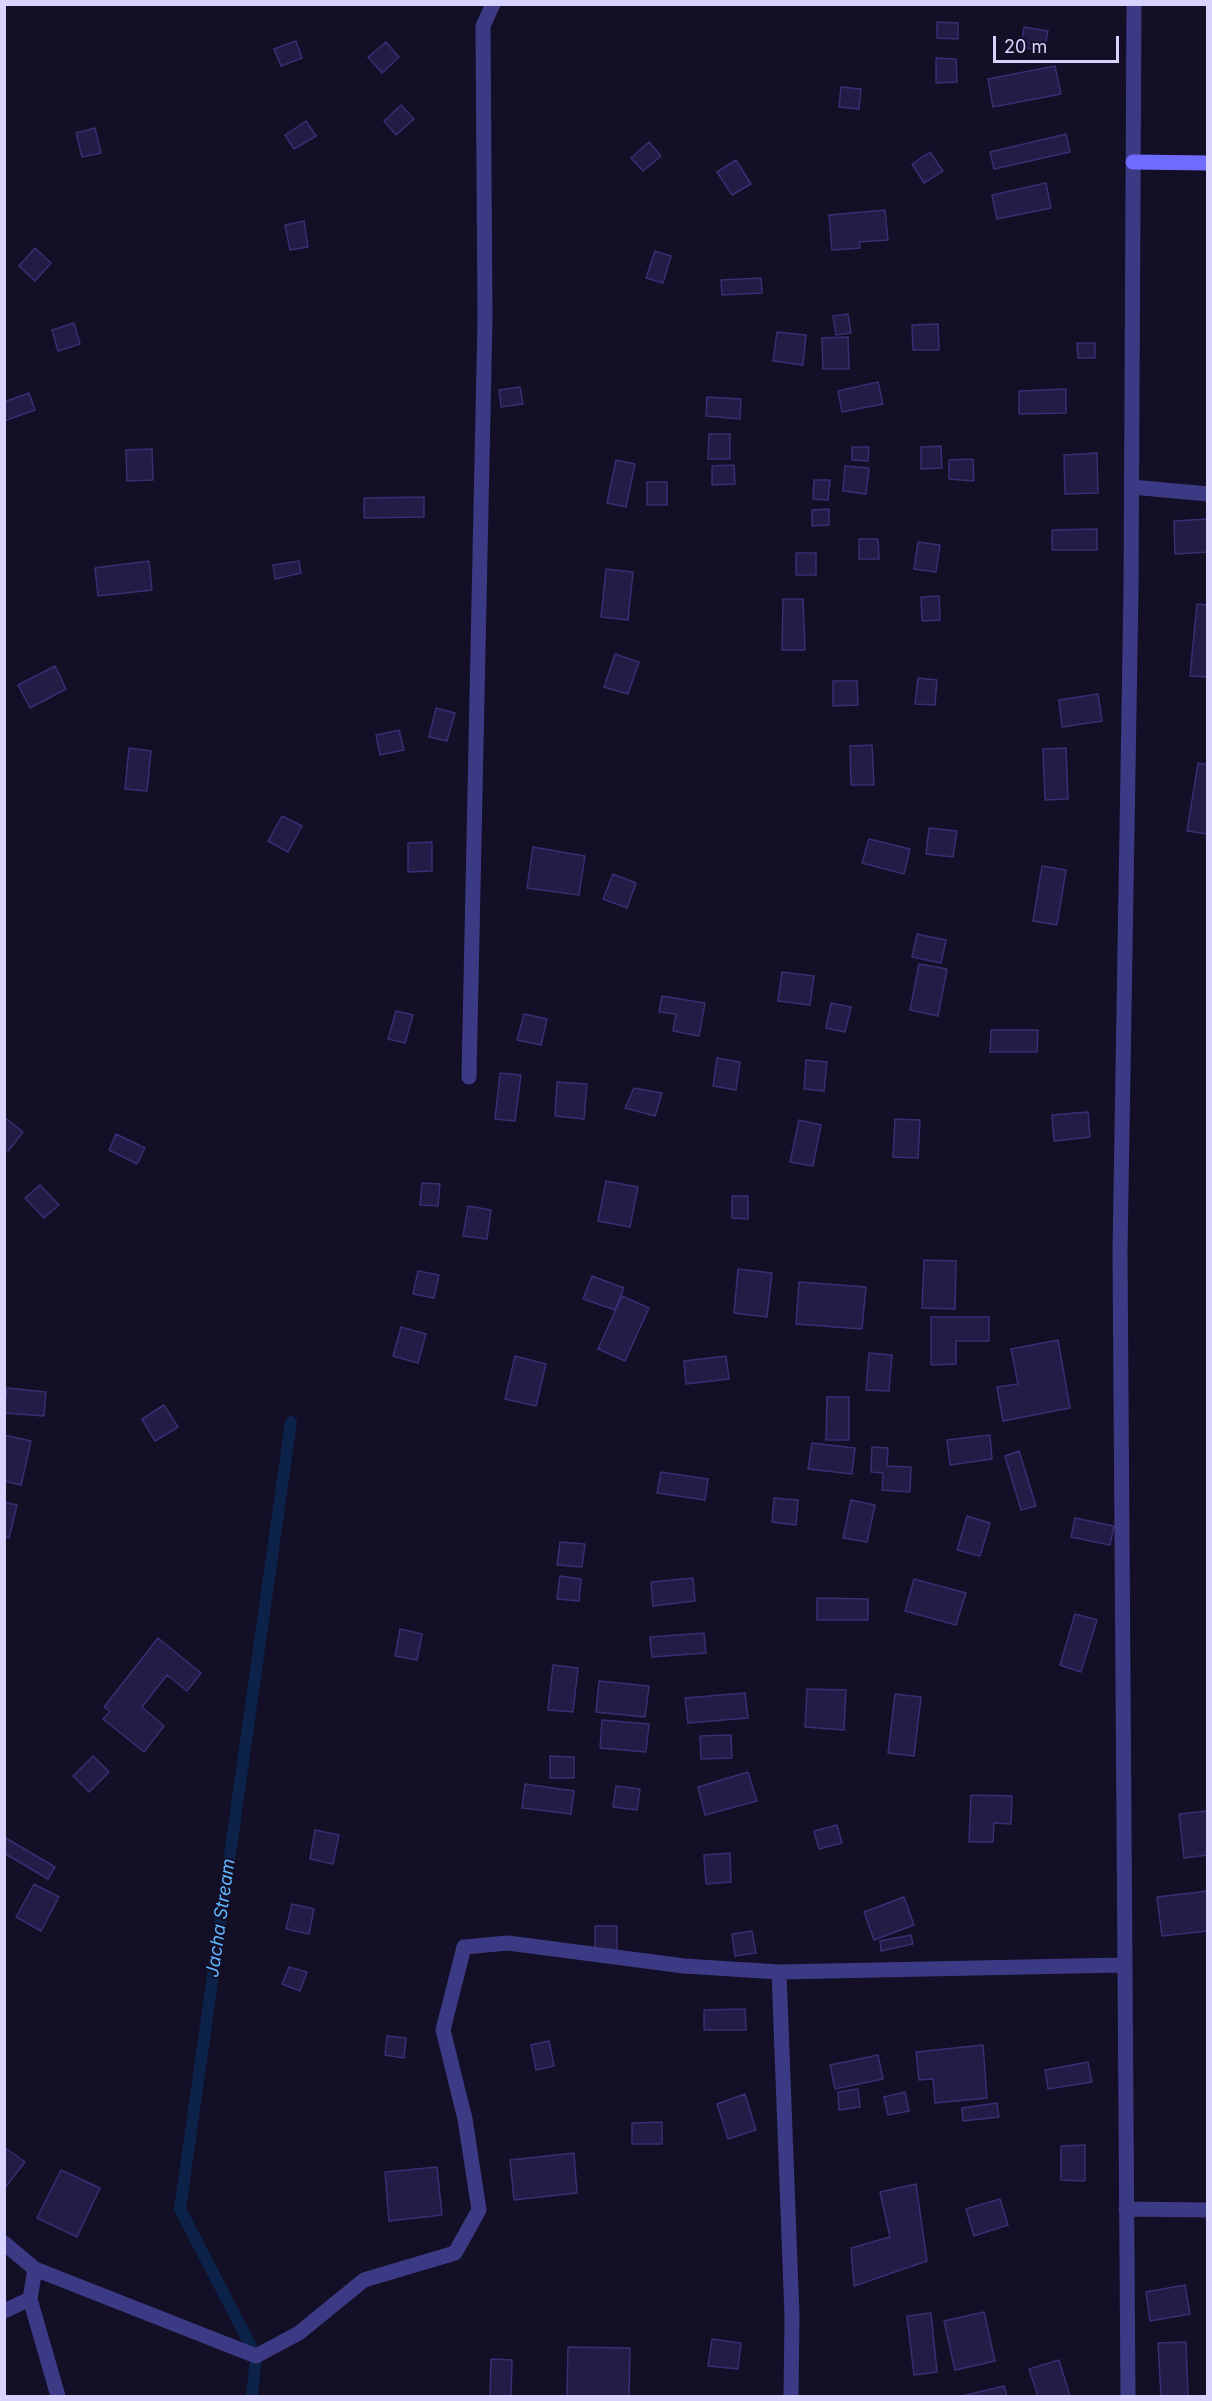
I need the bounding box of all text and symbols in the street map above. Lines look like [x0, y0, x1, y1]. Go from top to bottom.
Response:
scale bar [996, 24, 1122, 62]
text: 20 m [1004, 36, 1047, 57]
water label: Jacha Stream [202, 1857, 240, 1979]

